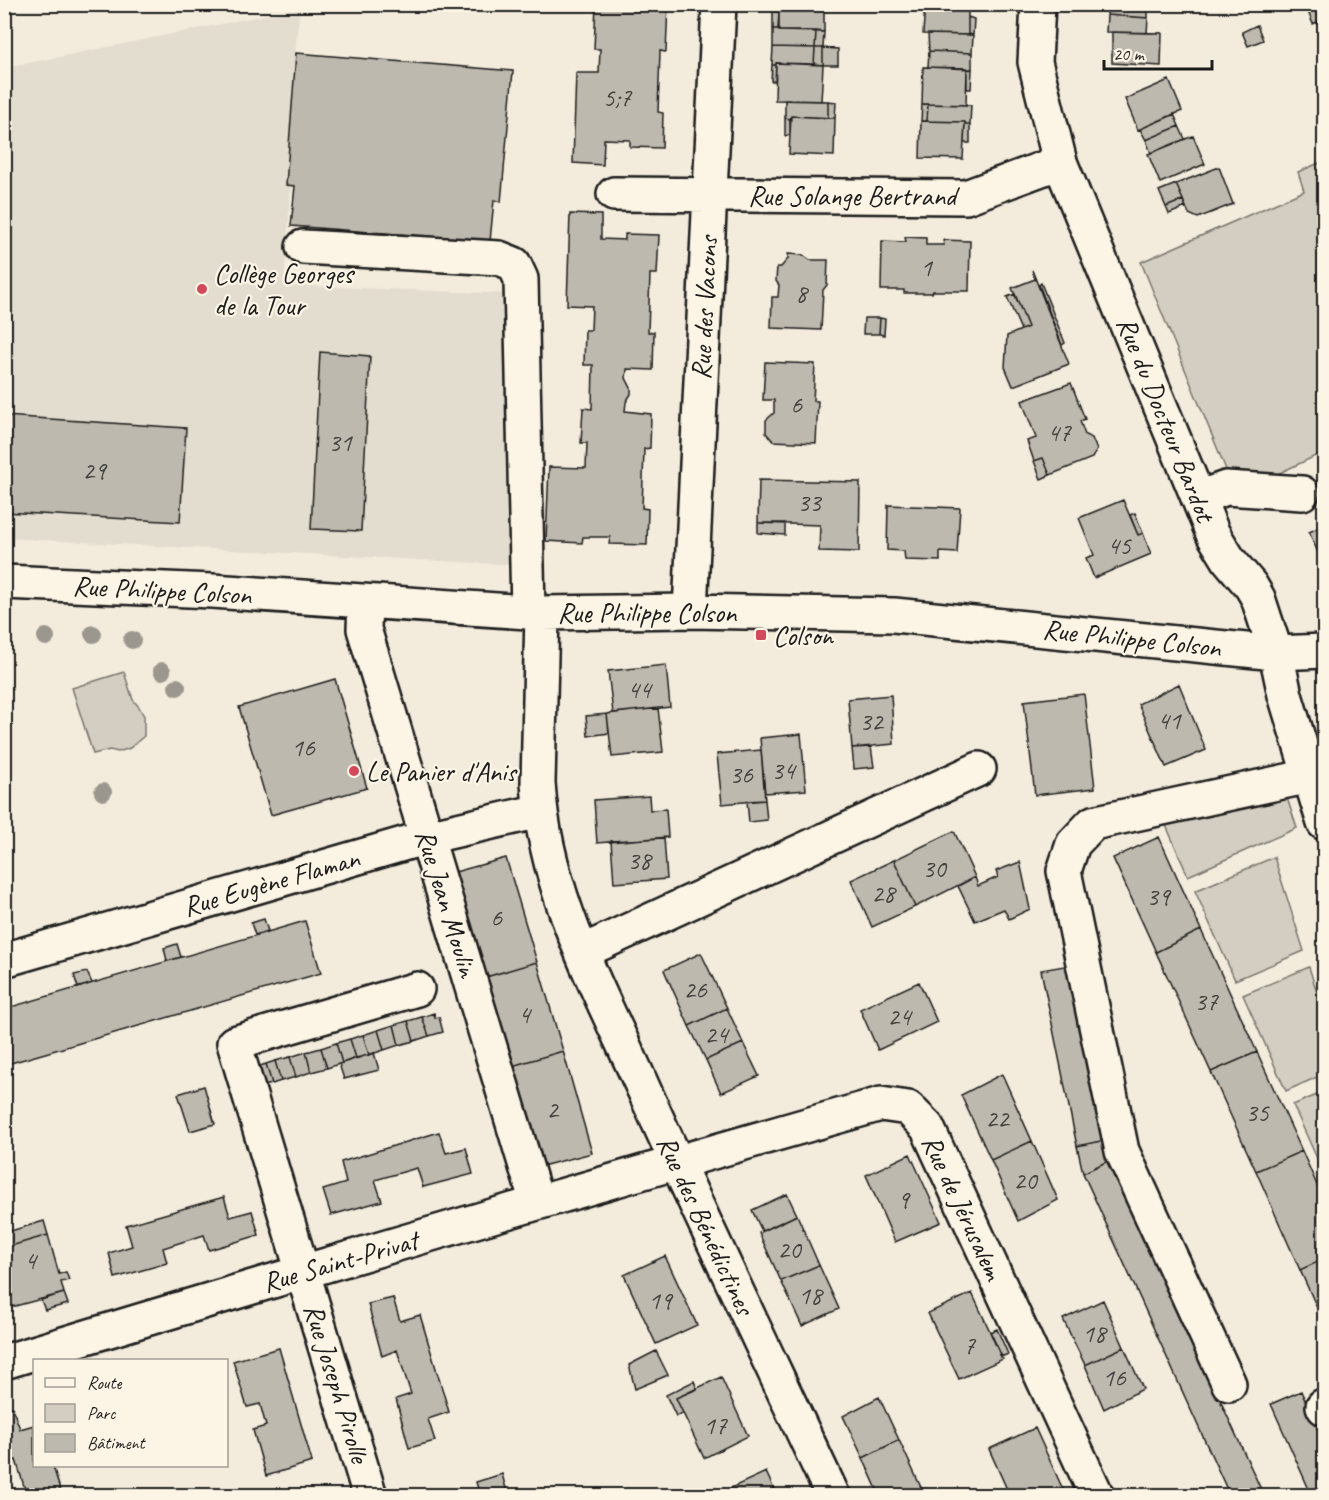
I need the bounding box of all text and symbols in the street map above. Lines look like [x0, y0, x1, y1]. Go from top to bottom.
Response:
scale bar [1104, 33, 1212, 71]
text: 20 m [1113, 43, 1146, 65]
house number: 5;7 [603, 81, 633, 114]
street label: Rue Solange Bertrand [748, 178, 960, 213]
street label: Rue des Vacons [683, 233, 725, 381]
house number: 1 [920, 251, 933, 284]
place label: Collège Georges de la Tour [214, 256, 355, 323]
house number: 8 [795, 277, 809, 310]
marker: Collège Georges de la Tour [195, 282, 209, 296]
street label: Rue du Docteur Bardot [1109, 312, 1224, 529]
house number: 6 [790, 388, 803, 421]
house number: 47 [1047, 416, 1072, 449]
house number: 31 [328, 426, 353, 459]
house number: 29 [82, 454, 108, 487]
house number: 33 [797, 486, 823, 519]
house number: 45 [1107, 529, 1132, 562]
street label: Rue Philippe Colson [72, 568, 254, 612]
street label: Rue Philippe Colson [558, 595, 738, 630]
street label: Rue Philippe Colson [1041, 611, 1224, 665]
place label: Colson [773, 618, 834, 653]
marker: Colson [754, 628, 768, 642]
house number: 44 [627, 673, 653, 706]
house number: 41 [1157, 704, 1182, 737]
house number: 32 [859, 705, 885, 738]
house number: 16 [291, 731, 316, 764]
place label: Le Panier d'Anis [366, 754, 518, 789]
house number: 34 [771, 754, 797, 787]
house number: 36 [729, 758, 754, 791]
marker: Le Panier d'Anis [347, 764, 361, 778]
street label: Rue Jean Moulin [408, 825, 486, 982]
street label: Rue Eugène Flaman [179, 840, 364, 924]
house number: 38 [627, 844, 653, 877]
house number: 30 [922, 852, 948, 885]
house number: 28 [871, 877, 897, 910]
house number: 39 [1146, 880, 1172, 913]
house number: 6 [490, 901, 503, 934]
house number: 26 [683, 973, 708, 1006]
house number: 37 [1194, 985, 1219, 1018]
house number: 4 [518, 998, 532, 1031]
house number: 24 [887, 1000, 913, 1033]
house number: 24 [704, 1018, 730, 1051]
house number: 2 [546, 1093, 560, 1126]
house number: 35 [1245, 1096, 1270, 1129]
house number: 22 [985, 1102, 1011, 1135]
street label: Rue de Jérusalem [914, 1129, 1013, 1287]
street label: Rue des Bénédictines [649, 1130, 764, 1323]
house number: 20 [1013, 1164, 1039, 1197]
house number: 9 [897, 1183, 911, 1216]
street label: Rue Saint-Privat [258, 1221, 425, 1300]
house number: 20 [777, 1233, 803, 1266]
house number: 4 [24, 1244, 38, 1277]
house number: 18 [798, 1279, 824, 1312]
house number: 19 [648, 1284, 674, 1317]
street label: Rue Joseph Pirolle [296, 1299, 378, 1469]
house number: 18 [1082, 1317, 1108, 1350]
house number: 7 [963, 1329, 976, 1362]
legend [33, 1359, 228, 1467]
house number: 16 [1102, 1361, 1127, 1394]
text: Route [87, 1372, 122, 1394]
text: Parc [87, 1402, 116, 1424]
house number: 17 [703, 1409, 728, 1442]
text: Bâtiment [87, 1432, 147, 1454]

